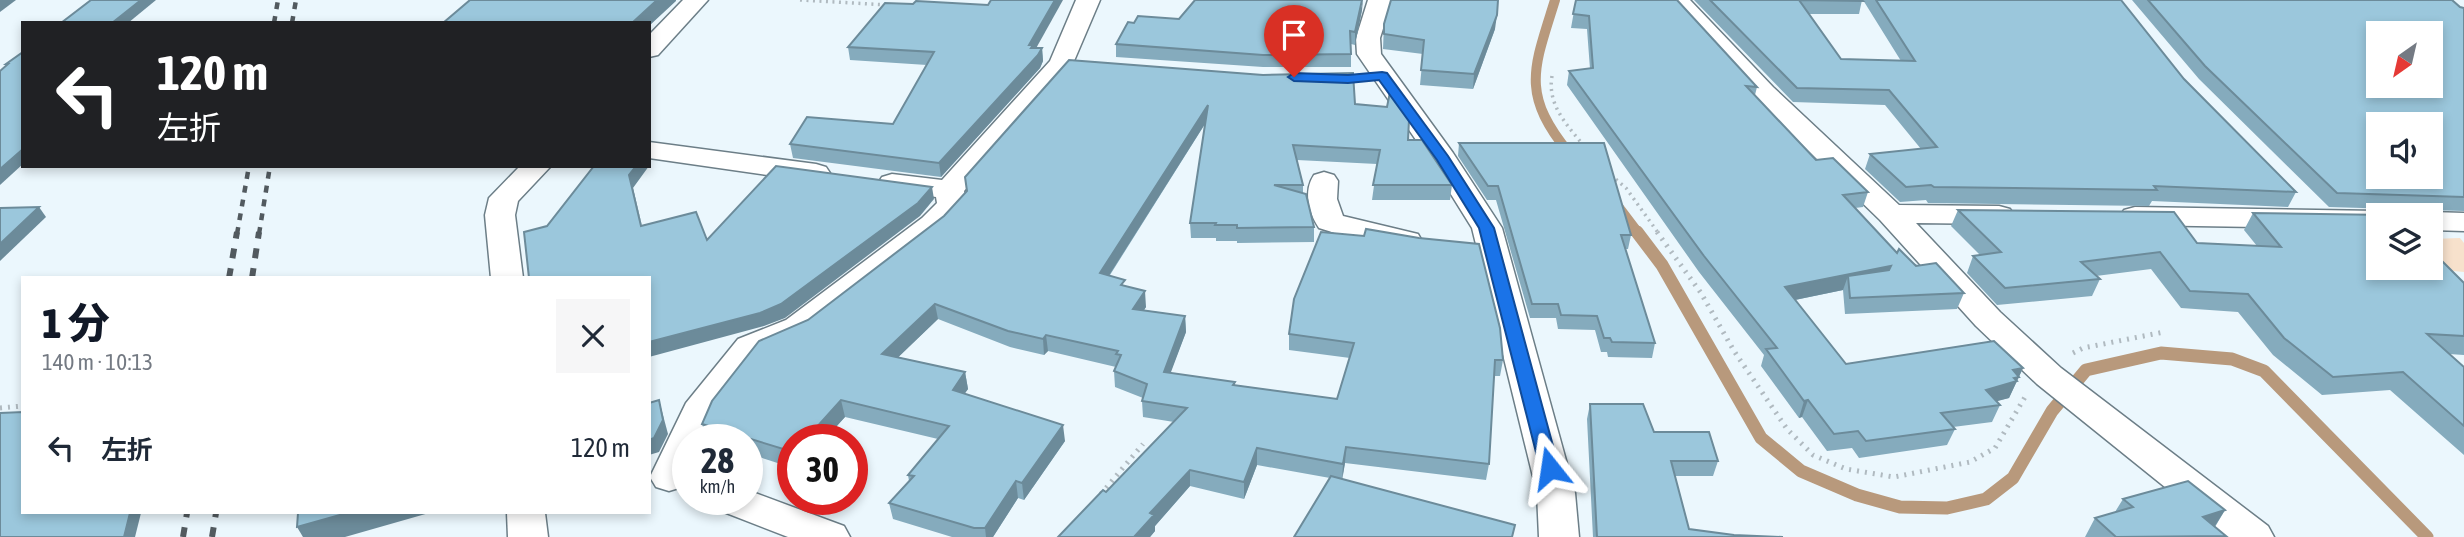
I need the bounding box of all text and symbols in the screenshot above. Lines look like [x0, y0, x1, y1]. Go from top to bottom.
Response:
pin [1264, 5, 1324, 77]
icon: arrive [1275, 16, 1313, 54]
north arrow [2366, 21, 2443, 98]
map controls [2366, 21, 2443, 280]
text: 120 m [157, 44, 268, 100]
icon: left [42, 49, 133, 140]
text: 左折 [157, 109, 221, 146]
button: sound [2366, 112, 2443, 189]
button: layers [2366, 203, 2443, 280]
text: 1 分 [42, 299, 110, 347]
button: close [556, 299, 630, 373]
text: 140 m · 10:13 [42, 349, 153, 375]
speed limit sign: 30 [777, 424, 868, 515]
icon: left [42, 429, 80, 467]
position arrow [1513, 431, 1587, 505]
text: 120 m [571, 433, 630, 463]
text: 左折 [101, 435, 153, 465]
text: 28 [701, 440, 734, 480]
text: km/h [700, 476, 735, 497]

